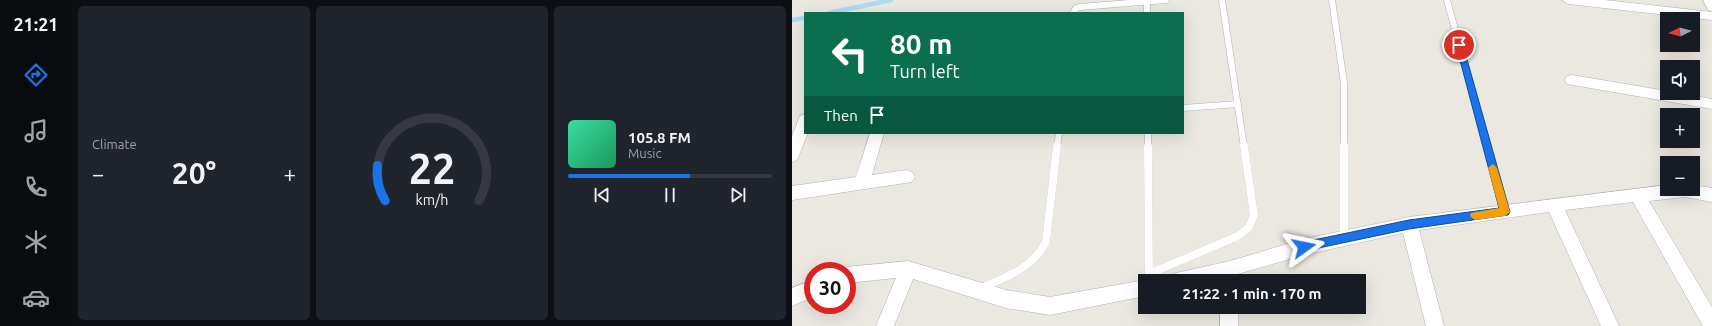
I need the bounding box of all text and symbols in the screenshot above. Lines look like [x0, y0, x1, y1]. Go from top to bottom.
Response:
north arrow [1660, 12, 1700, 52]
map controls [1660, 12, 1700, 196]
text: 21:21 [13, 14, 59, 34]
icon: left [824, 28, 876, 80]
text: 80 m [890, 28, 952, 59]
pin [1442, 28, 1476, 62]
icon: arrive [1448, 34, 1470, 56]
button: sound [1660, 60, 1700, 100]
icon: directions [22, 61, 50, 89]
text: Turn left [890, 61, 960, 81]
icon: arrive [866, 104, 888, 126]
text: Then [824, 107, 858, 124]
button: + [1660, 108, 1700, 148]
icon: music [22, 117, 50, 145]
text: 105.8 FM [628, 129, 691, 146]
text: Climate [92, 137, 137, 151]
text: 22 [409, 145, 455, 192]
text: Music [628, 146, 662, 160]
text: 20° [172, 156, 216, 190]
button: − [1660, 156, 1700, 196]
text: − [92, 161, 104, 186]
text: + [284, 161, 296, 186]
icon: phone [22, 173, 50, 201]
icon: previous [591, 184, 613, 206]
icon: pause [659, 184, 681, 206]
icon: next [727, 184, 749, 206]
text: km/h [416, 192, 448, 208]
position arrow [1283, 226, 1325, 268]
icon: climate [22, 228, 50, 256]
speed limit sign: 30 [804, 262, 856, 314]
icon: car [22, 284, 50, 312]
text: 21:22 · 1 min · 170 m [1183, 285, 1321, 302]

